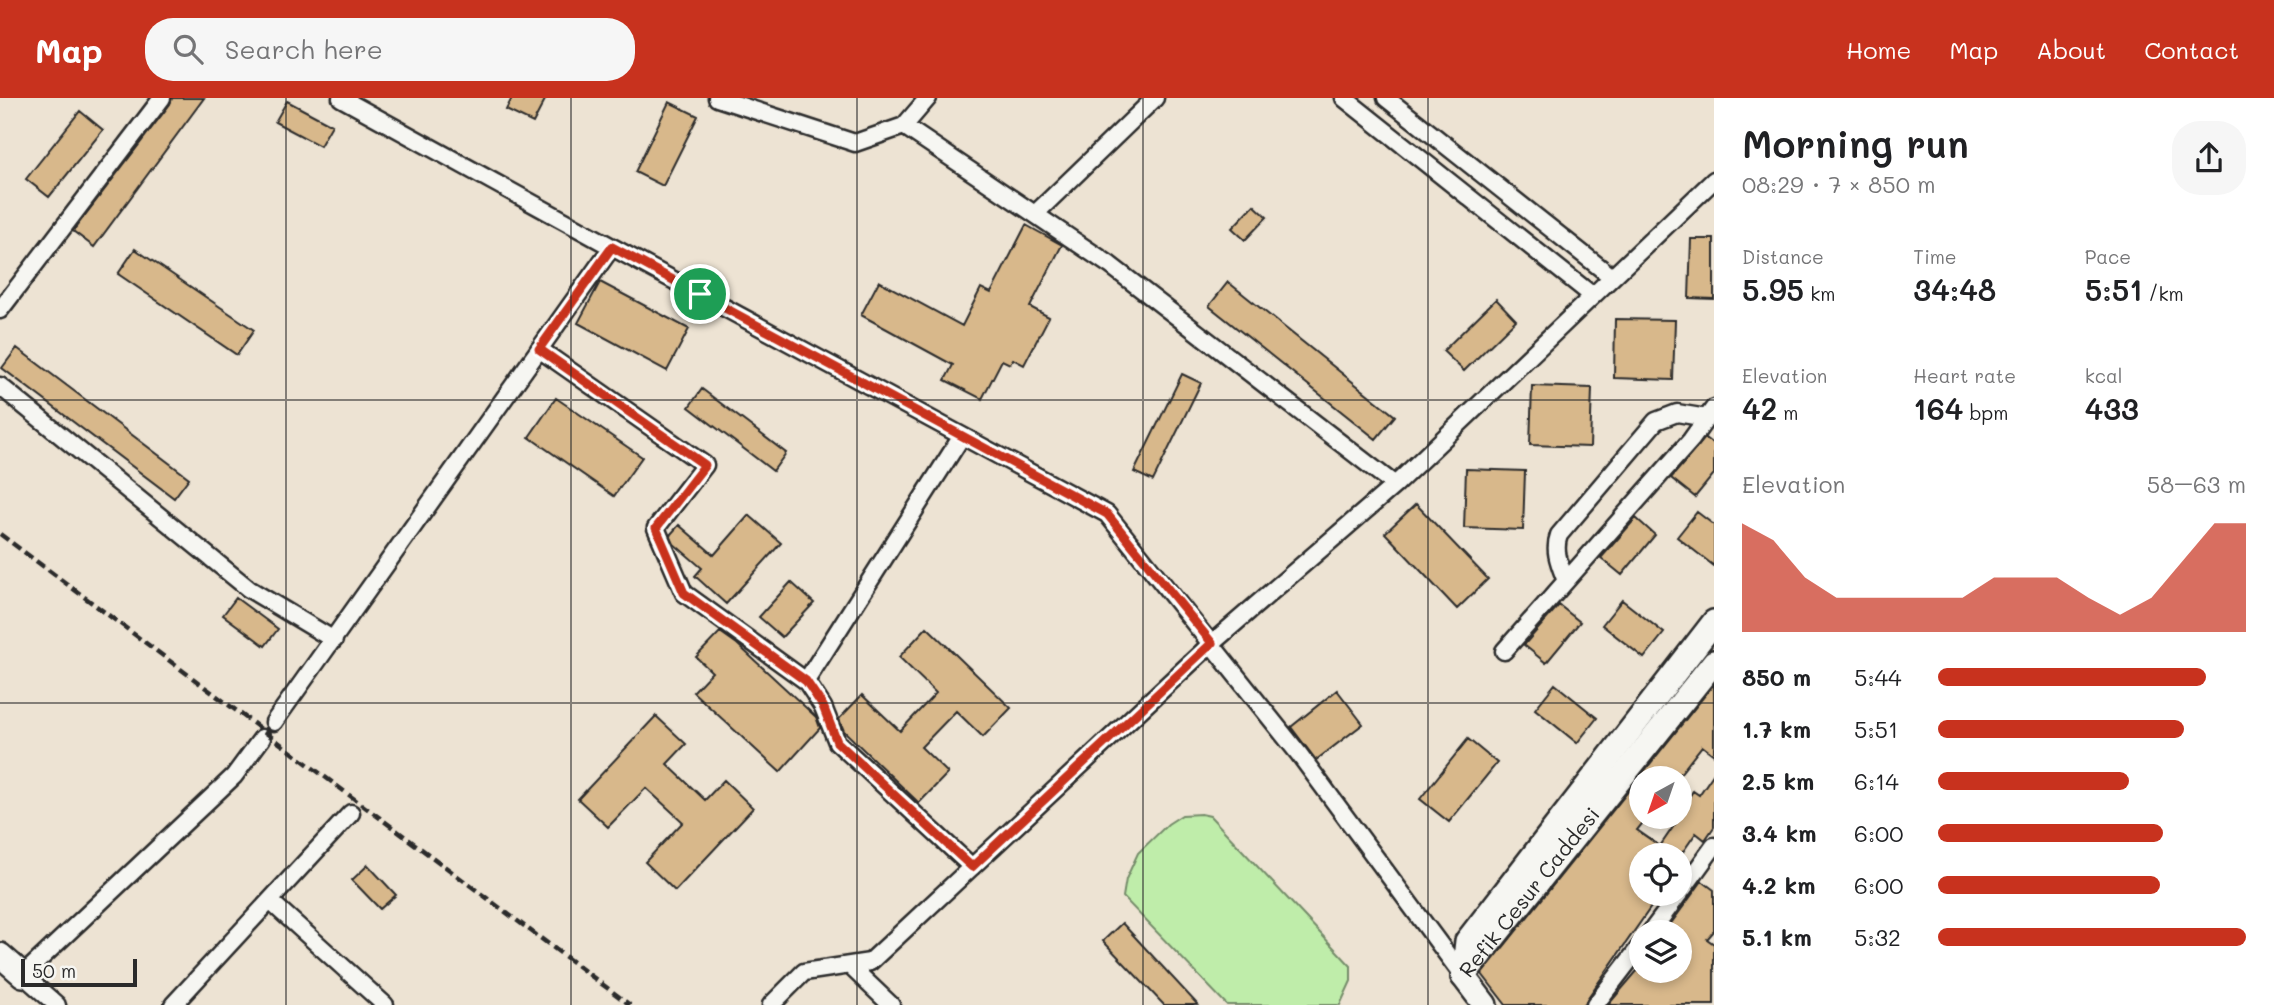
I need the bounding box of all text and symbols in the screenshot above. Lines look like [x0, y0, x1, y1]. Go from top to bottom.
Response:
search box [145, 18, 635, 81]
text: Map [35, 28, 103, 71]
icon: search [169, 30, 207, 68]
text: Search here [225, 32, 383, 66]
text: Home [1846, 34, 1911, 65]
text: Map [1949, 34, 1998, 65]
text: About [2036, 34, 2106, 65]
text: Contact [2144, 34, 2239, 65]
text: Morning run [1742, 118, 1969, 168]
button: share [2172, 121, 2246, 195]
text: 08:29 · 7 × 850 m [1742, 169, 1936, 199]
text: Distance [1742, 244, 1824, 269]
text: Time [1913, 244, 1957, 269]
text: Pace [2085, 244, 2131, 269]
pin [670, 264, 730, 324]
text: 5.95 [1742, 269, 1804, 309]
text: 34:48 [1913, 269, 1996, 309]
text: 5:51 [2085, 269, 2142, 309]
icon: arrive [681, 275, 719, 313]
text: km [1804, 281, 1835, 306]
text: /km [2142, 281, 2184, 306]
text: Elevation [1742, 363, 1827, 388]
text: Heart rate [1913, 363, 2016, 388]
text: kcal [2085, 363, 2123, 388]
text: 42 [1742, 388, 1777, 428]
text: 164 [1913, 388, 1963, 428]
text: 433 [2085, 388, 2139, 428]
text: m [1777, 400, 1799, 425]
text: bpm [1963, 400, 2008, 425]
text: Elevation [1742, 469, 1845, 499]
text: 58–63 m [2147, 469, 2246, 499]
text: 850 m [1742, 662, 1811, 692]
text: 5:44 [1854, 662, 1902, 692]
text: 1.7 km [1742, 714, 1811, 744]
text: 5:51 [1854, 714, 1898, 744]
north arrow [1629, 766, 1692, 830]
map controls [1629, 766, 1692, 983]
text: 2.5 km [1742, 766, 1814, 796]
text: 6:14 [1854, 766, 1899, 796]
street label: Refik Cesur Caddesi [1452, 801, 1605, 982]
text: 3.4 km [1742, 818, 1816, 848]
text: 6:00 [1854, 818, 1903, 848]
button: locate [1629, 843, 1692, 906]
text: 4.2 km [1742, 870, 1815, 900]
text: 6:00 [1854, 870, 1903, 900]
button: layers [1629, 920, 1692, 983]
text: 5.1 km [1742, 922, 1812, 952]
text: 5:32 [1854, 922, 1901, 952]
scale bar [21, 956, 136, 988]
text: 50 m [32, 958, 76, 983]

